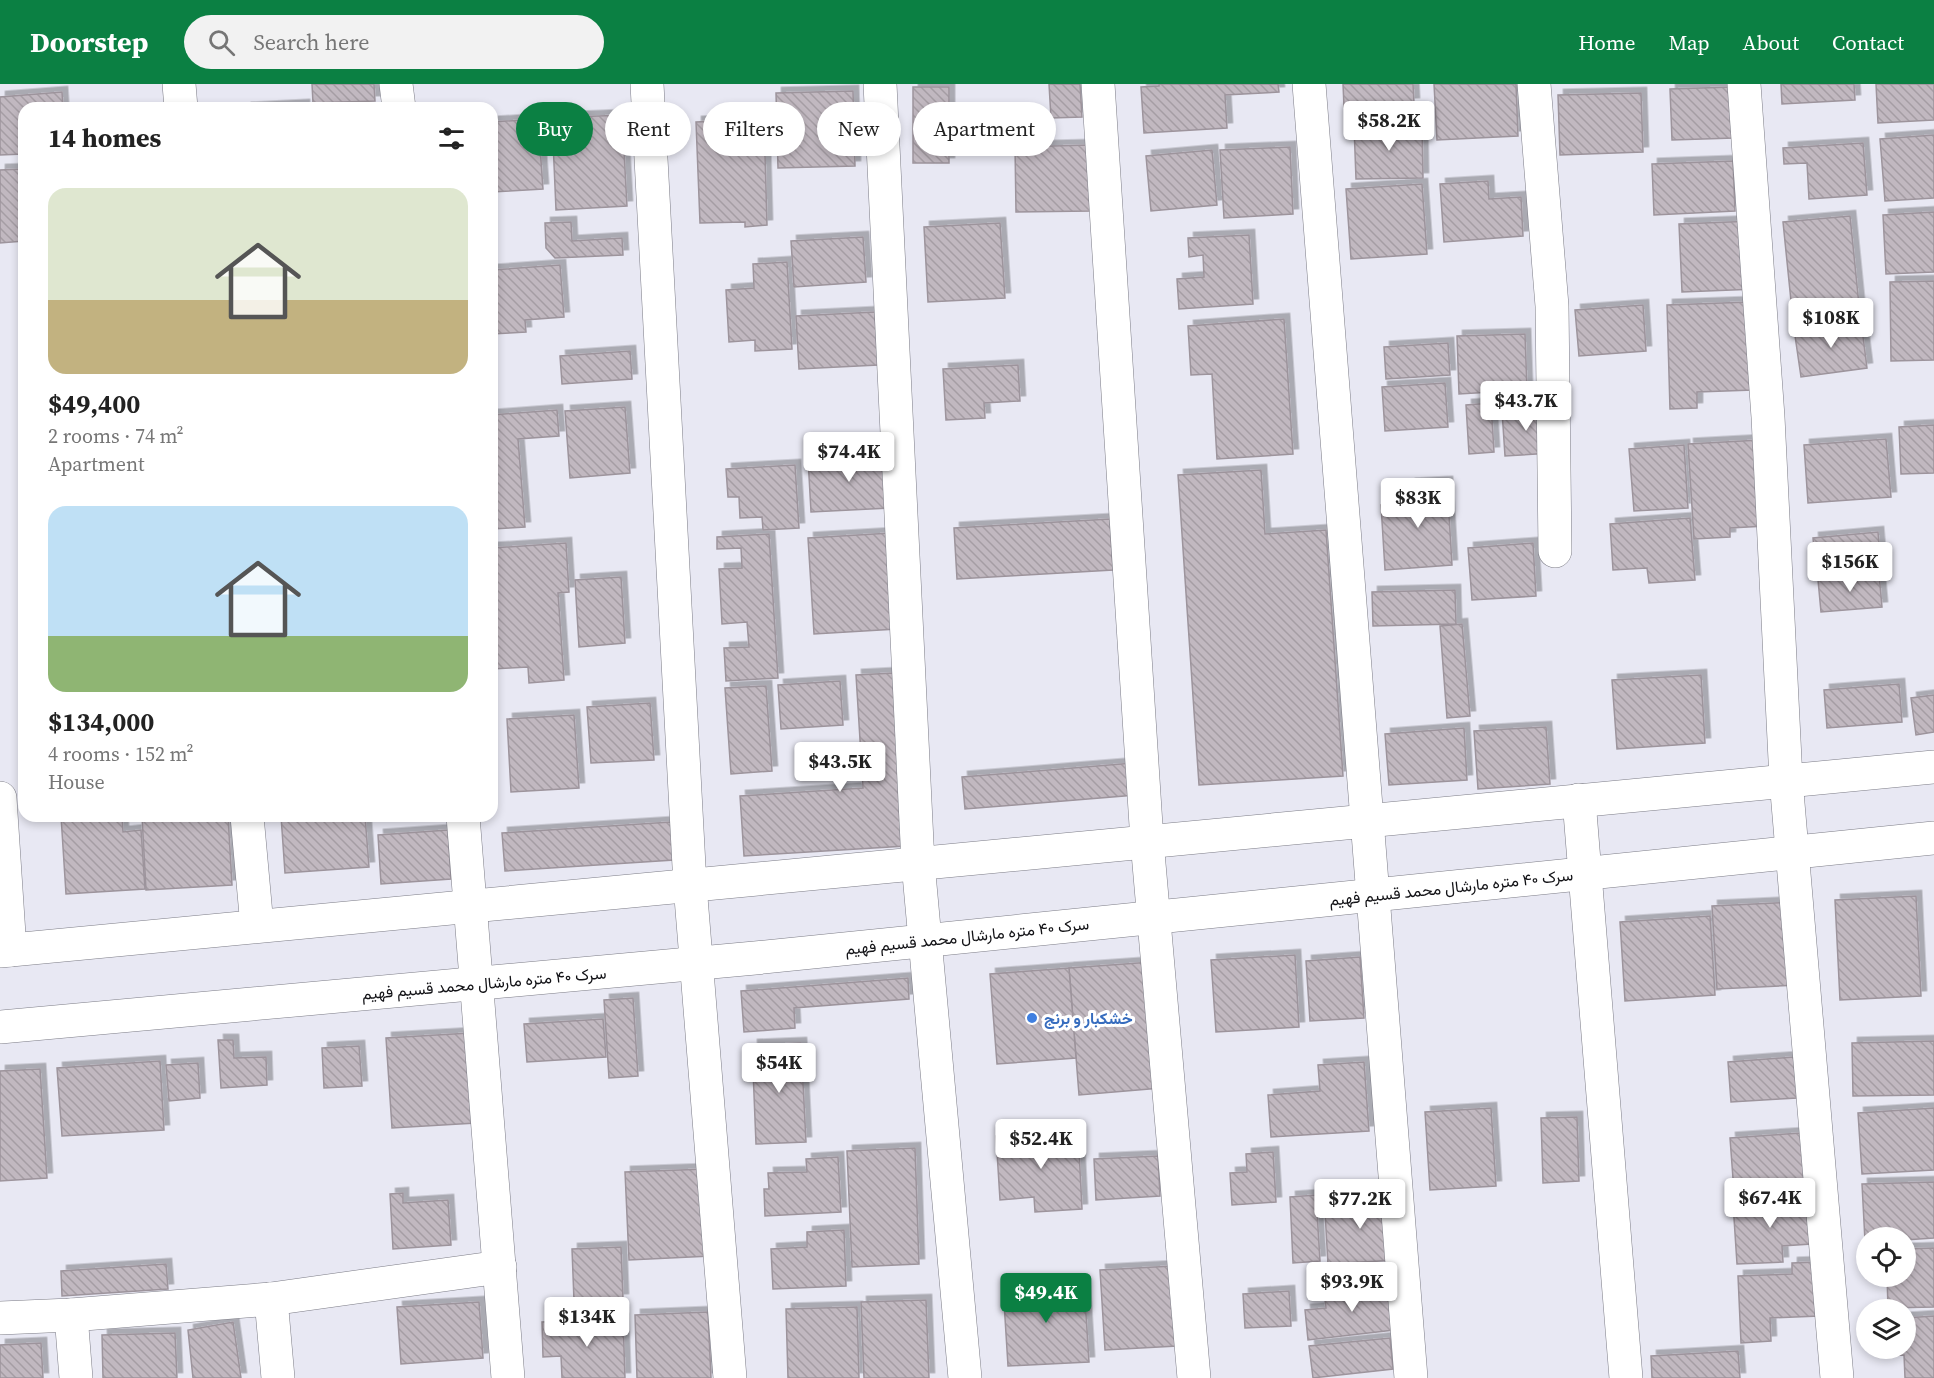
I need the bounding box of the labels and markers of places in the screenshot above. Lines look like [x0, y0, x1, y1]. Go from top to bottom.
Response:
pin: $58.2K [1340, 101, 1438, 152]
pin: $108K [1789, 298, 1873, 349]
pin: $43.7K [1477, 381, 1575, 432]
pin: $74.4K [800, 432, 898, 483]
pin: $83K [1382, 478, 1454, 529]
pin: $156K [1808, 542, 1892, 593]
pin: $43.5K [791, 742, 889, 793]
place label: خشکبار و برنج [1044, 1007, 1133, 1030]
marker: خشکبار و برنج [1025, 1011, 1039, 1025]
pin: $54K [743, 1043, 815, 1094]
pin: $52.4K [992, 1119, 1090, 1170]
pin: $67.4K [1721, 1178, 1819, 1229]
pin: $77.2K [1311, 1179, 1409, 1230]
pin: $93.9K [1303, 1262, 1401, 1313]
pin: $49.4K [997, 1273, 1095, 1324]
pin: $134K [545, 1297, 629, 1348]

